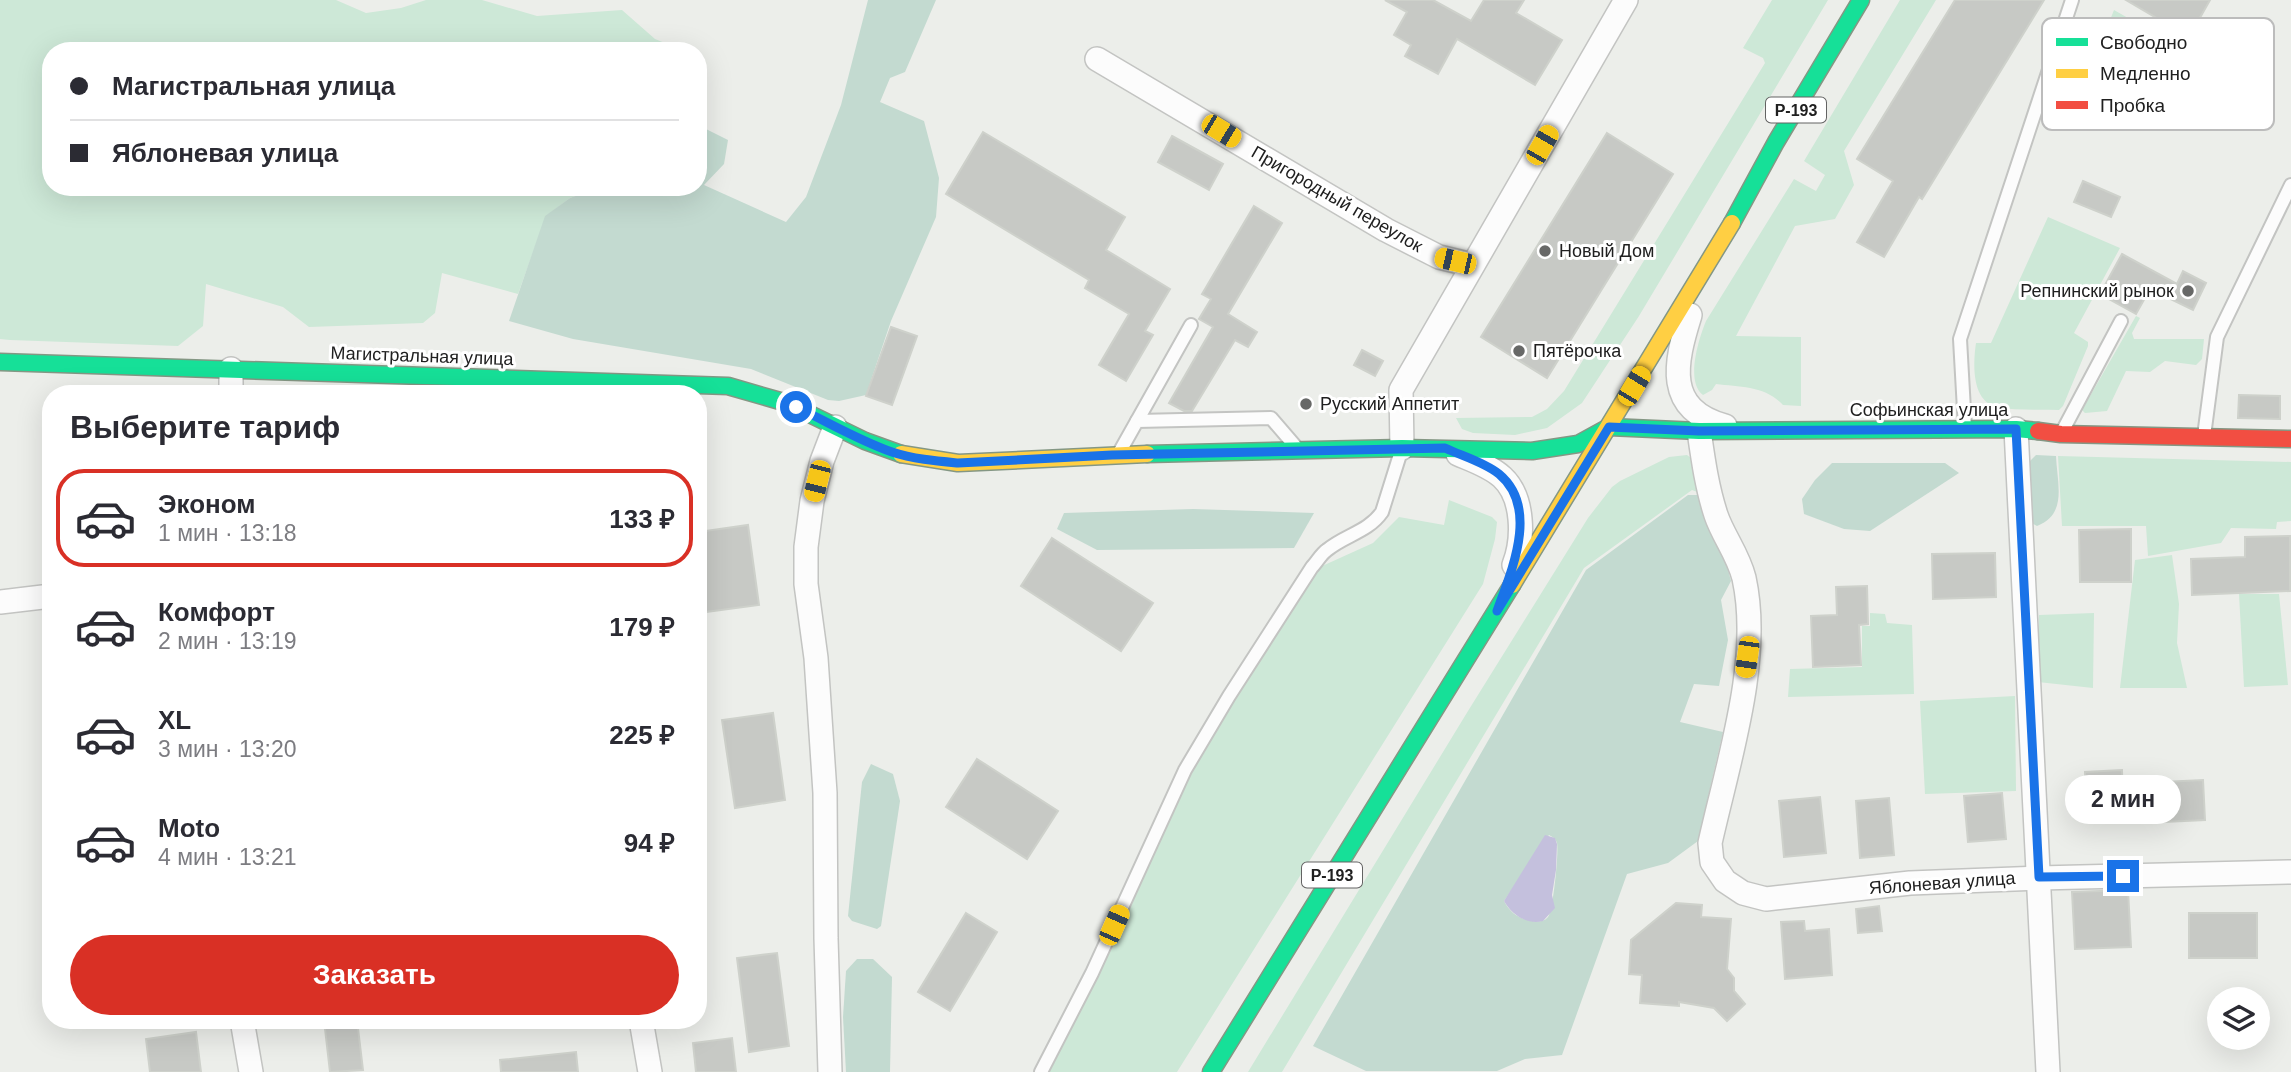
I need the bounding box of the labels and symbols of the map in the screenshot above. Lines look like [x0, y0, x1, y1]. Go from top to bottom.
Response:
legend [2042, 18, 2274, 130]
text: Свободно [2100, 32, 2187, 53]
text: Медленно [2100, 63, 2190, 84]
text: Пробка [2100, 95, 2165, 116]
road number: Р-193 [1766, 97, 1826, 122]
car [1198, 111, 1245, 151]
car [1523, 122, 1562, 168]
street label: Пригородный переулок [1248, 142, 1426, 256]
place label: Новый Дом [1559, 241, 1654, 261]
marker: Новый Дом [1537, 243, 1553, 259]
car [1433, 246, 1478, 276]
place label: Репнинский рынок [2020, 281, 2174, 301]
marker: Репнинский рынок [2180, 283, 2196, 299]
place label: Пятёрочка [1533, 341, 1622, 361]
street label: Магистральная улица [330, 343, 515, 369]
marker: Пятёрочка [1511, 343, 1527, 359]
car [1615, 363, 1654, 409]
route start [780, 391, 812, 423]
place label: Русский Аппетит [1320, 394, 1459, 414]
marker: Русский Аппетит [1298, 396, 1314, 412]
street label: Софьинская улица [1850, 400, 2009, 420]
car [802, 458, 833, 504]
car [1734, 635, 1761, 679]
callout: 2 мин [2065, 774, 2181, 824]
route end [2107, 860, 2139, 892]
road number: Р-193 [1302, 862, 1362, 888]
street label: Яблоневая улица [1868, 868, 2017, 898]
car [1096, 902, 1133, 948]

